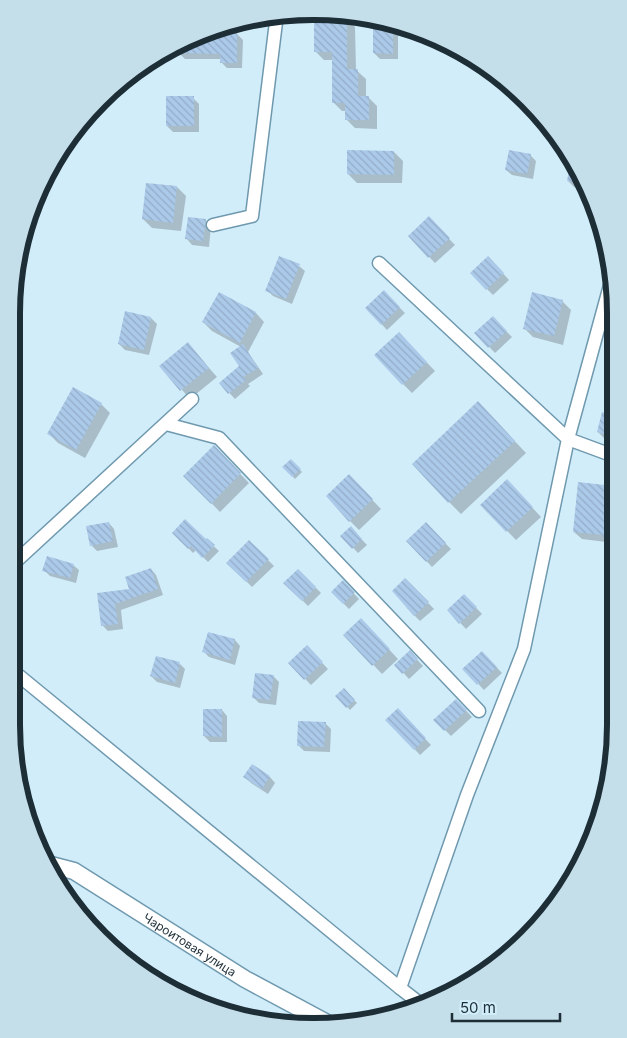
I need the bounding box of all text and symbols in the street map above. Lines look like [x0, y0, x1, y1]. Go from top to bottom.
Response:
street label: Чароитовая улица [141, 909, 239, 979]
scale bar [452, 990, 560, 1022]
text: 50 m [460, 998, 496, 1017]

